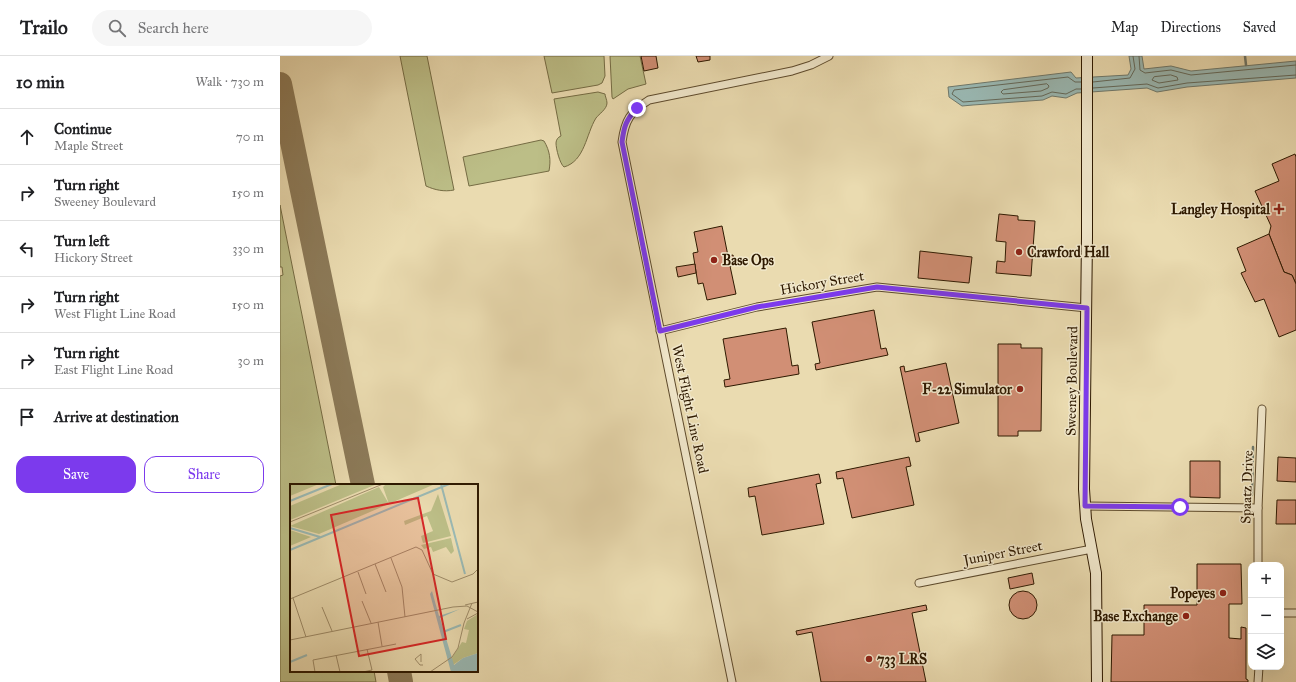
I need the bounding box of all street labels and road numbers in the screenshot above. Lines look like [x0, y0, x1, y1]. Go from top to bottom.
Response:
street label: Hickory Street [779, 267, 865, 299]
street label: Sweeney Boulevard [1063, 326, 1081, 436]
street label: West Flight Line Road [668, 343, 712, 475]
street label: Spaatz Drive [1237, 450, 1257, 524]
street label: Juniper Street [960, 537, 1044, 570]

